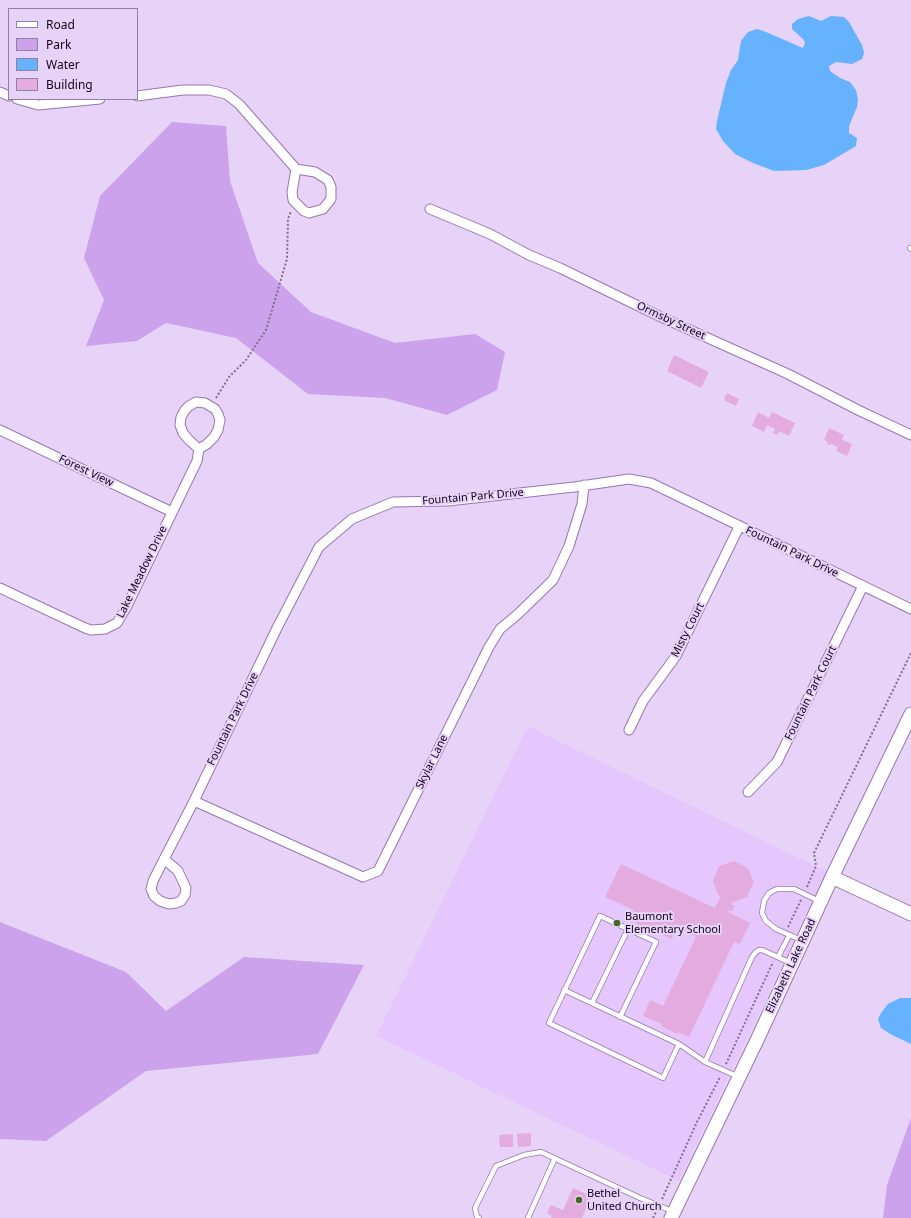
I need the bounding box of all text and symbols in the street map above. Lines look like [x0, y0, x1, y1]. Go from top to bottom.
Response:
legend [8, 8, 138, 100]
text: Road [46, 16, 75, 33]
text: Park [46, 36, 71, 53]
text: Water [46, 56, 80, 73]
text: Building [46, 76, 93, 93]
street label: Ormsby Street [634, 299, 708, 343]
street label: Forest View [57, 452, 115, 490]
street label: Fountain Park Drive [422, 486, 524, 508]
street label: Lake Meadow Drive [114, 524, 170, 620]
street label: Fountain Park Drive [743, 524, 841, 580]
street label: Misty Court [669, 601, 707, 659]
street label: Fountain Park Court [782, 644, 840, 742]
street label: Fountain Park Drive [205, 670, 261, 768]
street label: Skylar Lane [413, 733, 451, 791]
place label: Baumont Elementary School [625, 910, 721, 936]
street label: Elizabeth Lake Road [763, 917, 819, 1015]
marker: Baumont Elementary School [612, 918, 622, 928]
place label: Bethel United Church [587, 1187, 661, 1213]
marker: Bethel United Church [574, 1195, 584, 1205]

